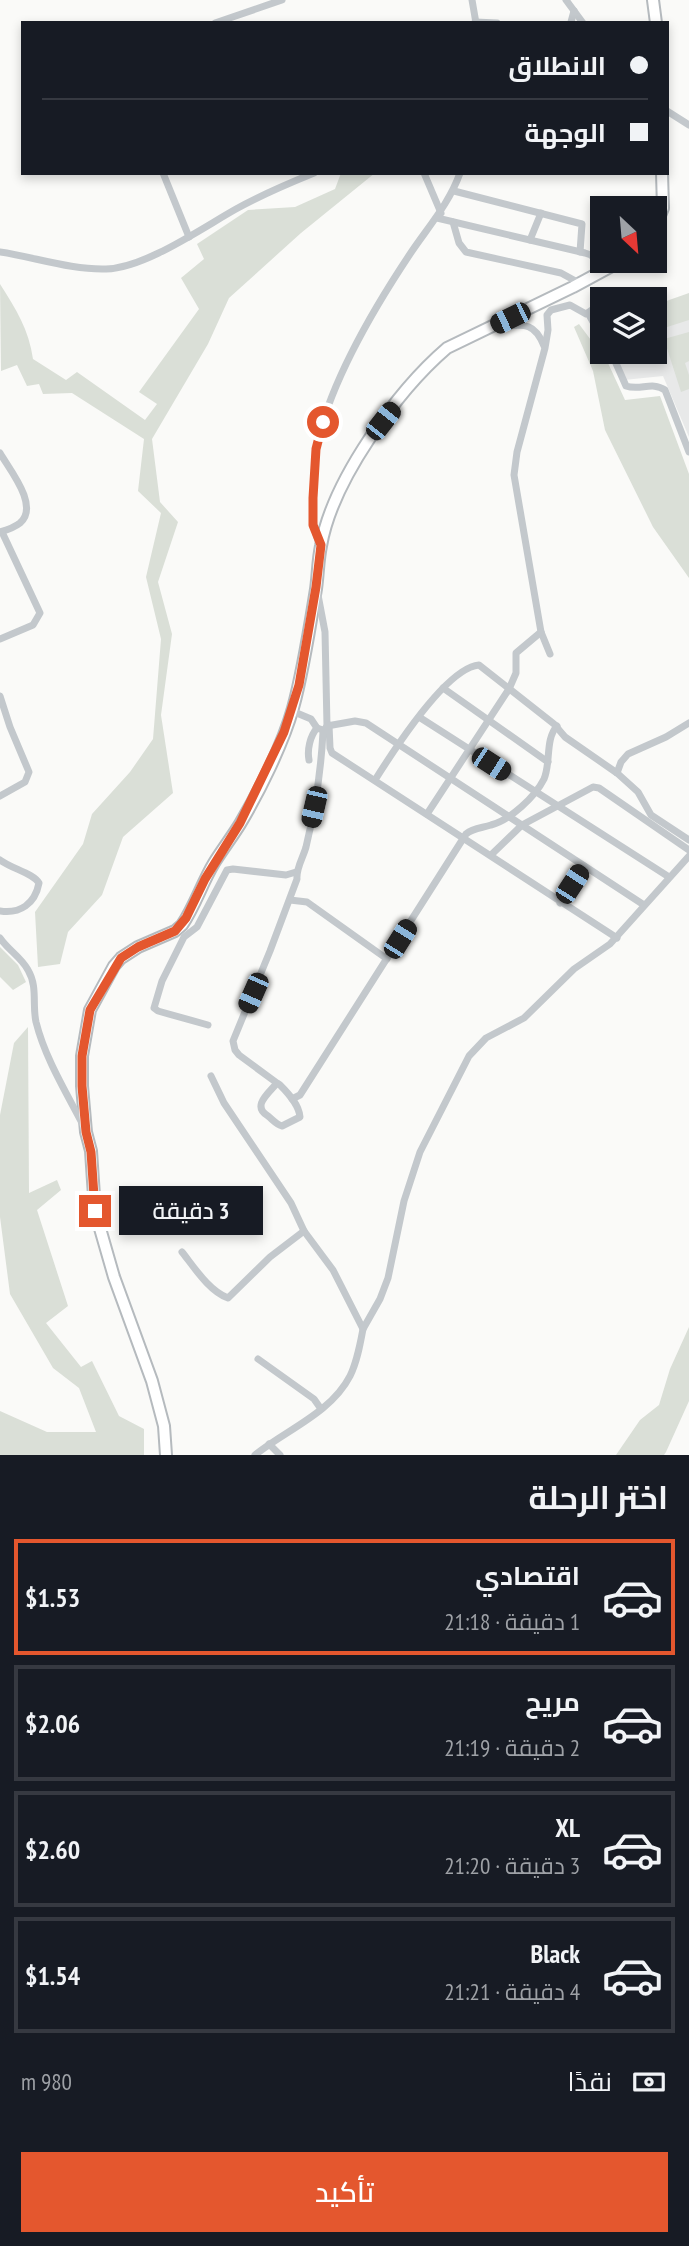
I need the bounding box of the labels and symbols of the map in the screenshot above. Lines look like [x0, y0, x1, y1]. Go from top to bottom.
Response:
north arrow [590, 196, 667, 273]
car [487, 299, 534, 337]
car [362, 398, 405, 444]
route start [307, 406, 339, 438]
car [468, 744, 515, 784]
car [300, 784, 329, 830]
car [552, 861, 593, 907]
car [380, 916, 421, 962]
car [235, 970, 272, 1016]
callout: 3 دقيقة [119, 1186, 263, 1236]
route end [79, 1195, 111, 1227]

